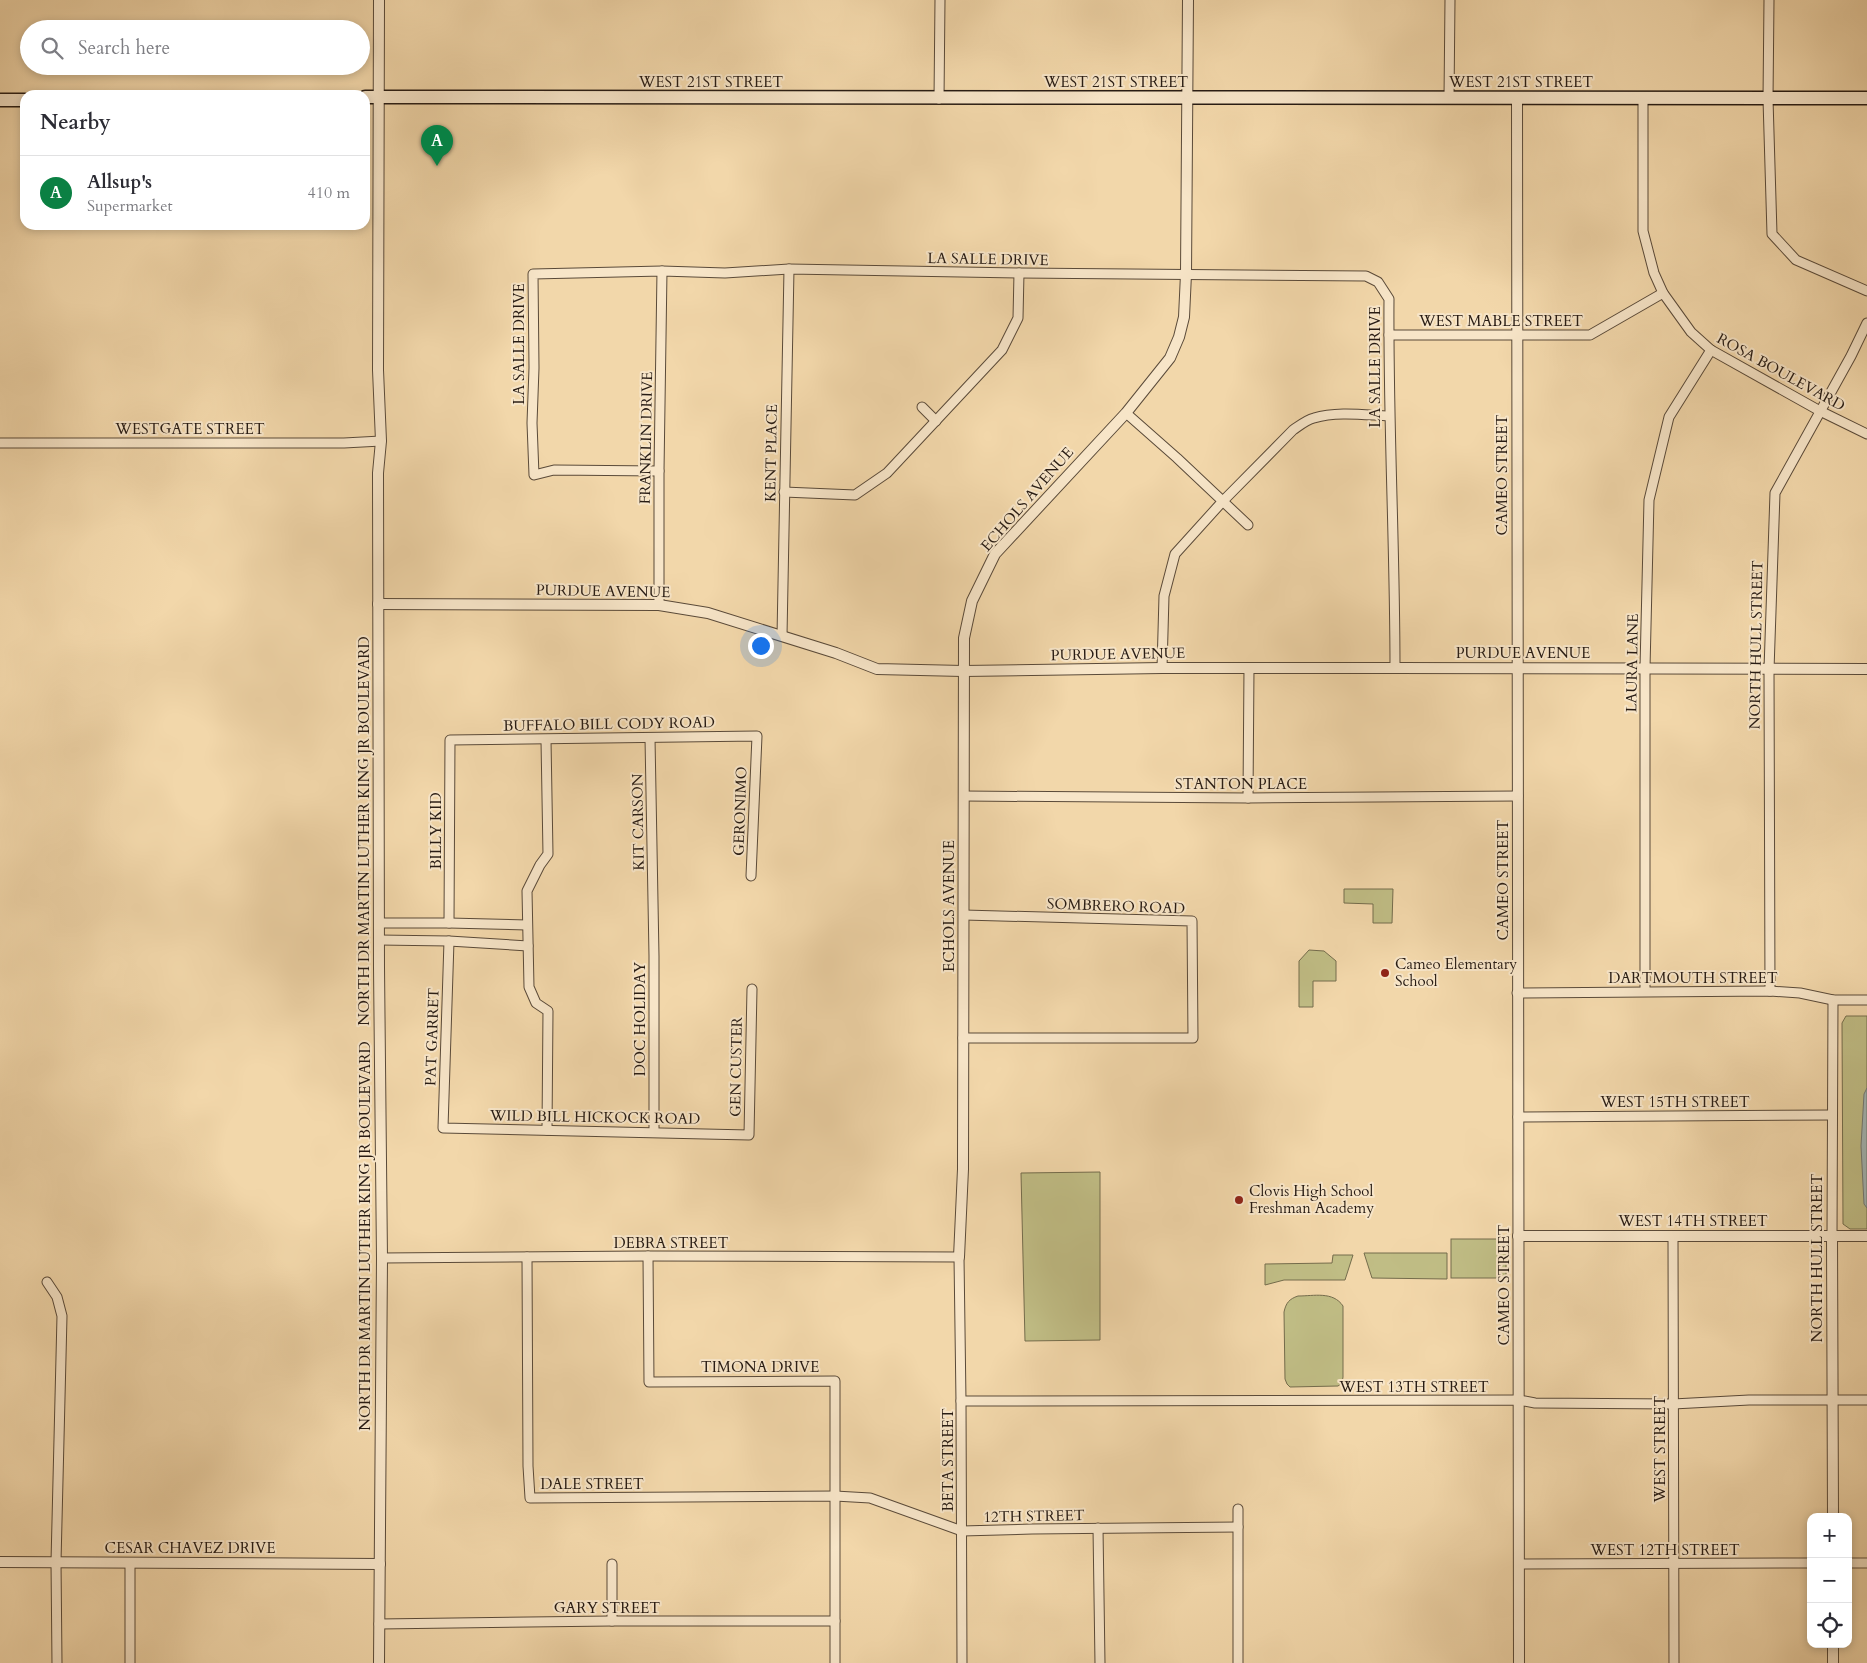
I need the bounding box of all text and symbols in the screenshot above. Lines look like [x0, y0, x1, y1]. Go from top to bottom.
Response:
search box [20, 20, 370, 75]
icon: search [38, 34, 66, 62]
text: Search here [78, 35, 170, 61]
street label: WEST 21ST STREET [638, 72, 783, 92]
street label: WEST 21ST STREET [1043, 72, 1188, 92]
street label: WEST 21ST STREET [1448, 72, 1593, 92]
text: Nearby [40, 108, 111, 137]
pin: A [421, 125, 453, 166]
text: Allsup's [87, 169, 152, 195]
text: A [50, 182, 62, 204]
text: 410 m [308, 182, 350, 204]
text: Supermarket [87, 195, 173, 217]
street label: LA SALLE DRIVE [927, 248, 1049, 270]
street label: LA SALLE DRIVE [509, 283, 529, 405]
street label: LA SALLE DRIVE [1365, 306, 1385, 428]
street label: WEST MABLE STREET [1418, 311, 1583, 331]
street label: ROSA BOULEVARD [1713, 328, 1849, 416]
street label: FRANKLIN DRIVE [635, 372, 657, 504]
street label: KENT PLACE [760, 404, 782, 502]
street label: CAMEO STREET [1492, 415, 1512, 535]
street label: WESTGATE STREET [114, 419, 265, 439]
street label: ECHOLS AVENUE [976, 443, 1078, 555]
street label: NORTH HULL STREET [1745, 560, 1767, 730]
street label: PURDUE AVENUE [536, 580, 670, 602]
street label: LAURA LANE [1621, 613, 1643, 713]
your location [748, 633, 774, 659]
street label: NORTH DR MARTIN LUTHER KING JR BOULEVARD [354, 636, 374, 1026]
street label: PURDUE AVENUE [1051, 643, 1185, 665]
street label: PURDUE AVENUE [1456, 643, 1590, 663]
street label: BUFFALO BILL CODY ROAD [503, 712, 715, 736]
street label: GERONIMO [728, 766, 752, 856]
street label: KIT CARSON [627, 773, 649, 871]
street label: STANTON PLACE [1175, 774, 1307, 794]
street label: BILLY KID [426, 792, 446, 870]
street label: CAMEO STREET [1493, 820, 1513, 940]
street label: ECHOLS AVENUE [939, 840, 959, 972]
street label: SOMBRERO ROAD [1047, 894, 1185, 918]
place label: Cameo Elementary School [1395, 954, 1517, 991]
street label: DOC HOLIDAY [630, 961, 650, 1076]
marker: Cameo Elementary School [1379, 967, 1391, 979]
street label: DARTMOUTH STREET [1608, 968, 1778, 988]
street label: PAT GARRET [420, 988, 444, 1086]
street label: GEN CUSTER [725, 1016, 747, 1117]
street label: NORTH DR MARTIN LUTHER KING JR BOULEVARD [355, 1041, 375, 1431]
street label: WEST 15TH STREET [1599, 1092, 1750, 1112]
street label: WILD BILL HICKOCK ROAD [489, 1105, 700, 1129]
street label: NORTH HULL STREET [1807, 1173, 1827, 1343]
place label: Clovis High School Freshman Academy [1249, 1181, 1374, 1218]
marker: Clovis High School Freshman Academy [1233, 1194, 1245, 1206]
street label: WEST 14TH STREET [1617, 1211, 1768, 1231]
street label: CAMEO STREET [1494, 1225, 1514, 1345]
street label: DEBRA STREET [613, 1233, 729, 1253]
street label: TIMONA DRIVE [701, 1357, 819, 1377]
street label: WEST 13TH STREET [1338, 1377, 1489, 1397]
street label: WEST STREET [1650, 1396, 1670, 1503]
street label: BETA STREET [938, 1408, 958, 1512]
street label: DALE STREET [540, 1474, 644, 1494]
street label: 12TH STREET [983, 1505, 1085, 1527]
map controls [1807, 1513, 1852, 1648]
button: + [1807, 1513, 1852, 1558]
street label: CESAR CHAVEZ DRIVE [105, 1538, 276, 1558]
street label: WEST 12TH STREET [1589, 1540, 1740, 1560]
button: − [1807, 1558, 1852, 1603]
street label: GARY STREET [554, 1598, 660, 1618]
button: locate [1807, 1603, 1852, 1648]

